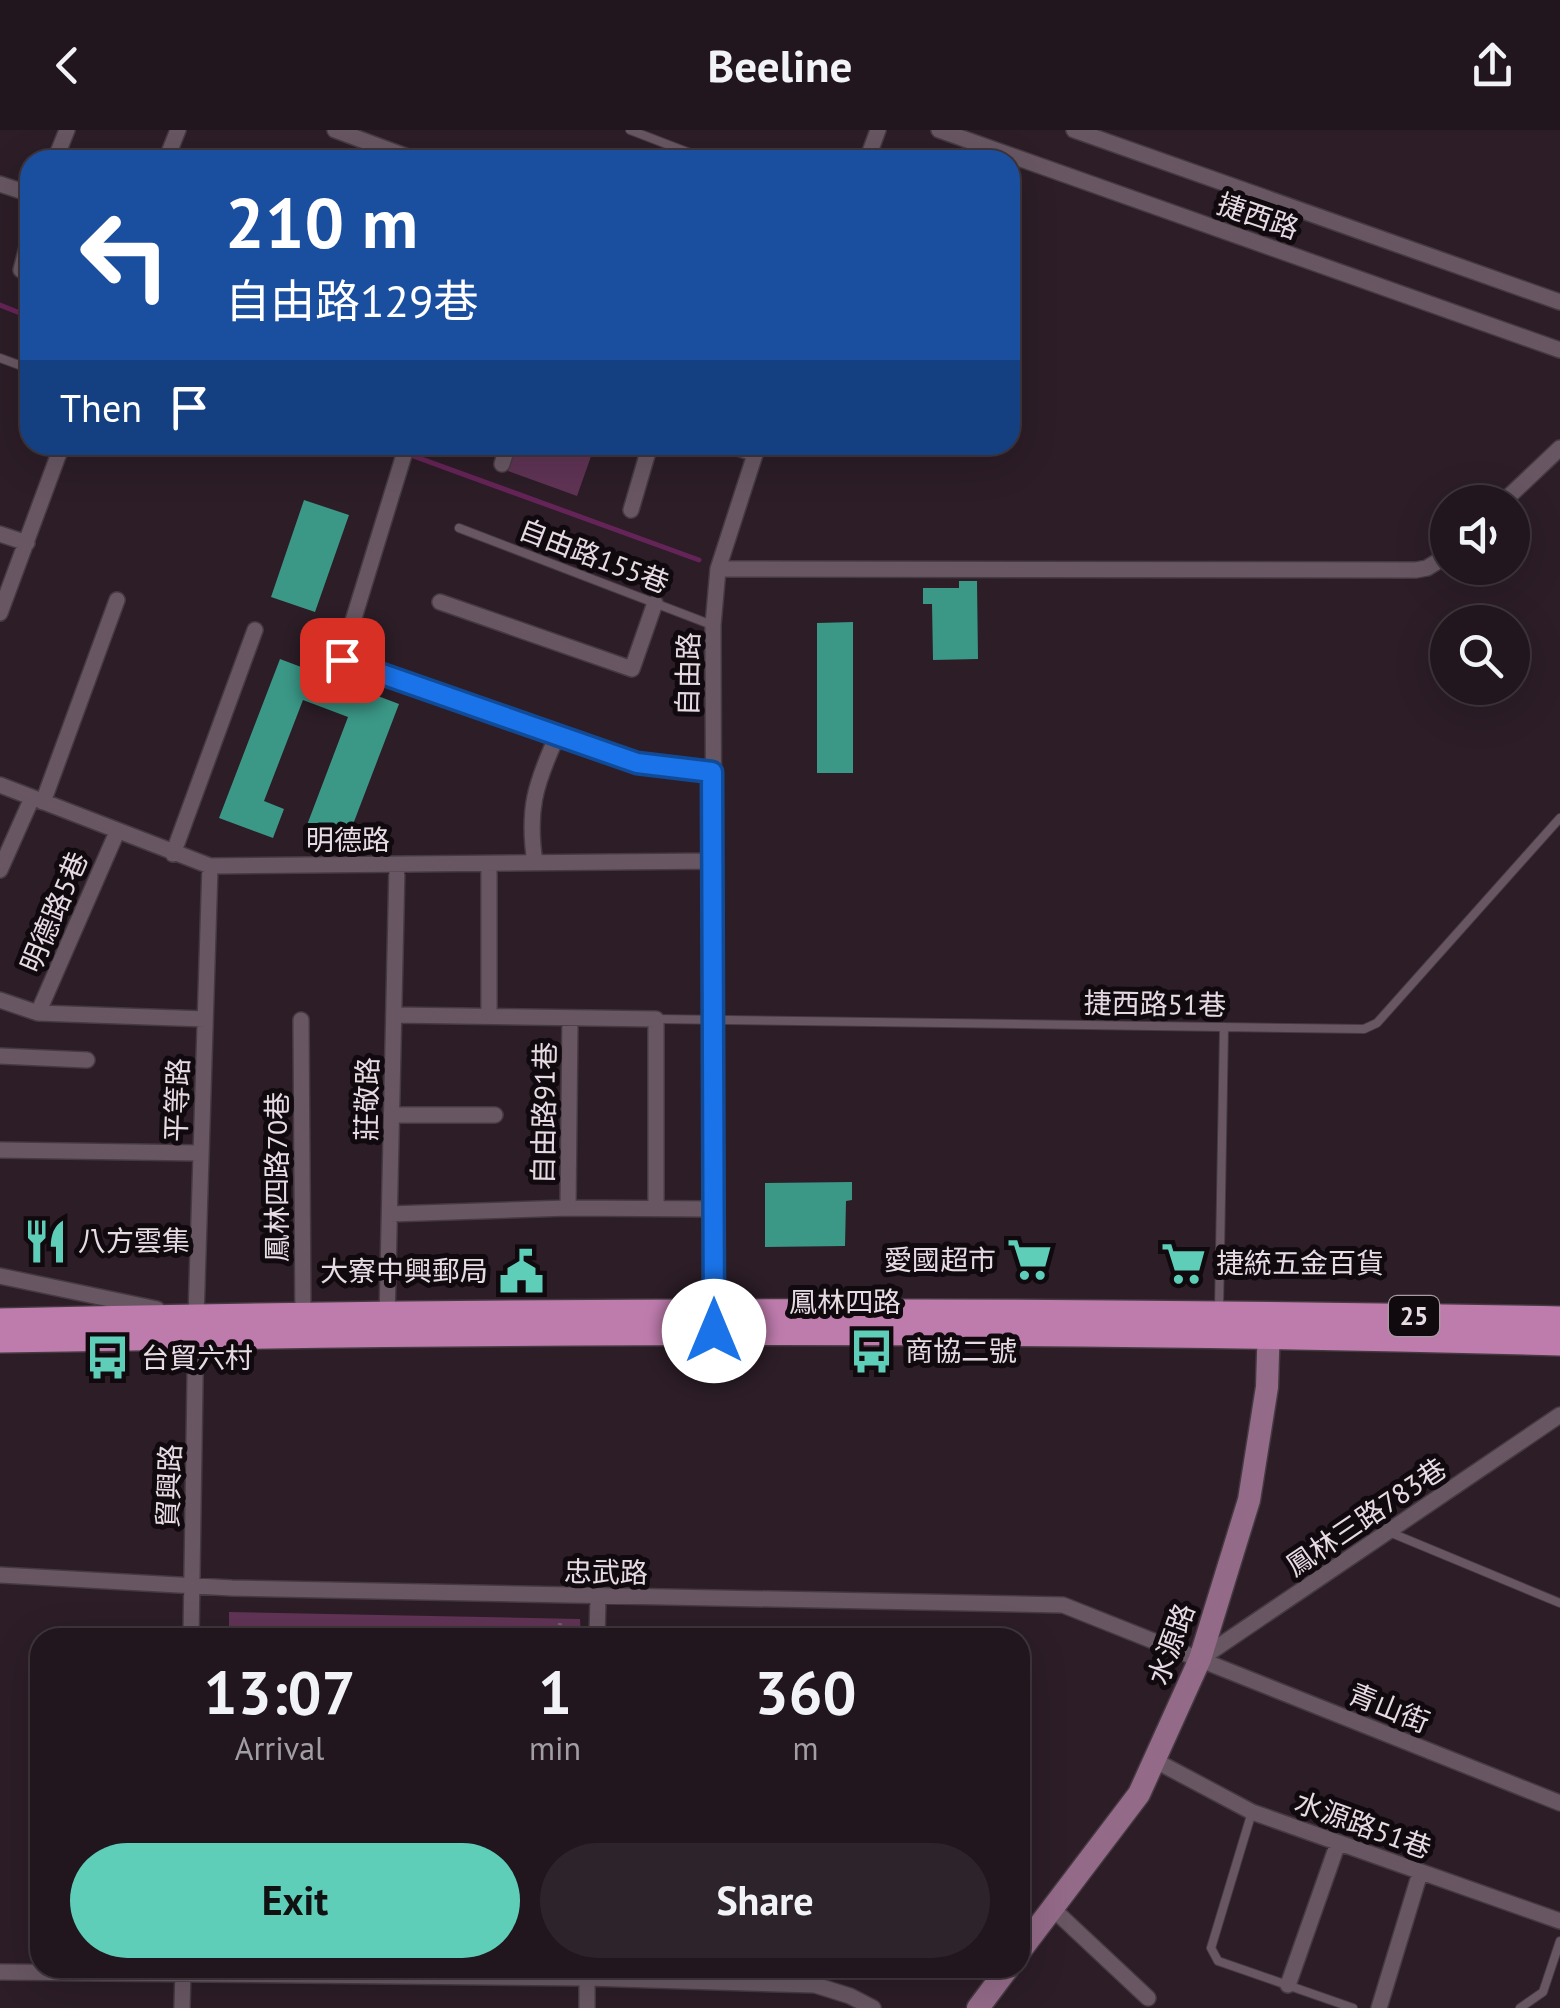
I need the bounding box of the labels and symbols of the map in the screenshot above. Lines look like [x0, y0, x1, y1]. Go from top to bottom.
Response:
street label: 捷西路 [1212, 184, 1304, 247]
street label: 自由路155巷 [514, 510, 674, 601]
pin [300, 618, 385, 703]
street label: 自由路 [668, 632, 707, 716]
street label: 明德路 [306, 821, 390, 858]
street label: 明德路5巷 [12, 846, 95, 978]
street label: 捷西路51巷 [1083, 984, 1227, 1023]
street label: 自由路91巷 [524, 1041, 563, 1185]
street label: 平等路 [157, 1057, 196, 1143]
street label: 莊敬路 [347, 1057, 386, 1141]
street label: 鳳林四路70巷 [258, 1092, 295, 1262]
restaurant icon: 八方雲集 [21, 1217, 69, 1265]
place label: 八方雲集 [78, 1222, 190, 1259]
supermarket icon: 愛國超市 [1005, 1236, 1053, 1284]
supermarket icon: 捷統五金百貨 [1159, 1239, 1207, 1287]
place label: 愛國超市 [884, 1241, 996, 1278]
place label: 捷統五金百貨 [1216, 1244, 1384, 1281]
public building icon: 大寮中興郵局 [497, 1247, 545, 1295]
place label: 大寮中興郵局 [320, 1252, 488, 1289]
position arrow [662, 1279, 766, 1383]
street label: 鳳林四路 [789, 1283, 901, 1320]
road number: 25 [1389, 1296, 1439, 1336]
bus stop icon: 商協二號 [848, 1327, 896, 1375]
place label: 商協二號 [905, 1332, 1017, 1369]
bus stop icon: 台貿六村 [84, 1334, 132, 1382]
place label: 台貿六村 [141, 1339, 253, 1376]
street label: 貿興路 [149, 1443, 188, 1529]
street label: 鳳林三路783巷 [1278, 1449, 1453, 1584]
street label: 忠武路 [564, 1552, 648, 1591]
street label: 水源路 [1139, 1598, 1202, 1690]
street label: 青山街 [1343, 1675, 1435, 1740]
street label: 水源路51巷 [1290, 1783, 1436, 1866]

